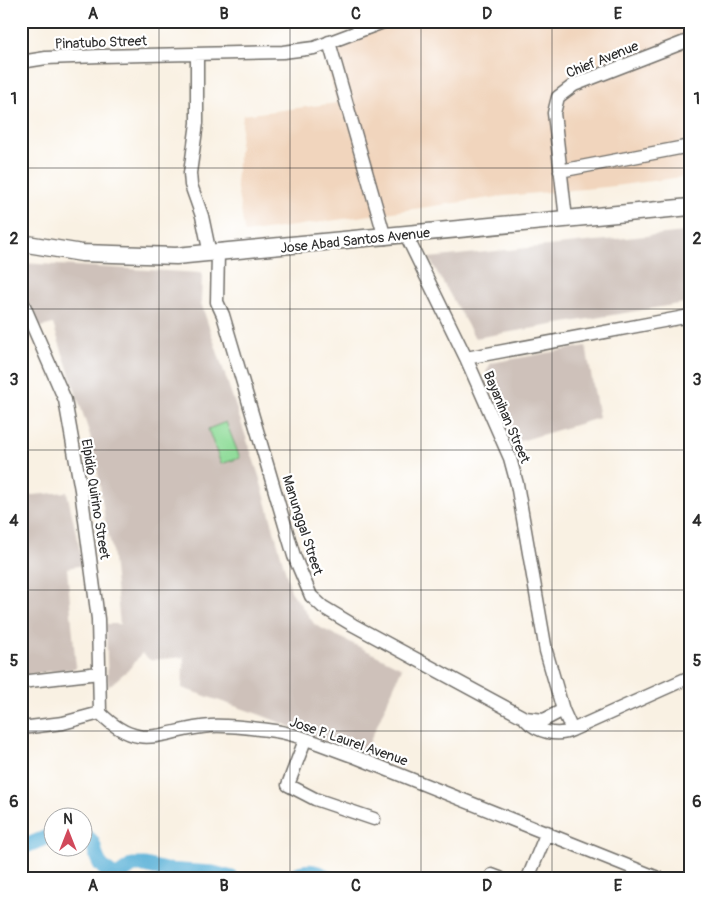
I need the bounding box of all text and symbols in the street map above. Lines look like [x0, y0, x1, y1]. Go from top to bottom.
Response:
text: A [88, 4, 99, 24]
text: B [219, 4, 229, 24]
text: C [351, 4, 361, 24]
text: D [482, 4, 492, 24]
text: E [614, 4, 623, 24]
street label: Pinatubo Street [55, 32, 148, 53]
street label: Chief Avenue [564, 37, 641, 82]
text: 1 [11, 89, 17, 109]
text: 1 [694, 89, 700, 109]
street label: Jose Abad Santos Avenue [279, 224, 431, 257]
text: 2 [10, 229, 19, 249]
text: 2 [693, 229, 702, 249]
street label: Bayanihan Street [479, 369, 534, 466]
text: 3 [10, 370, 19, 390]
text: 3 [693, 370, 702, 390]
street label: Elpidio Quirino Street [78, 438, 113, 561]
street label: Manunggal Street [278, 473, 327, 578]
text: 4 [9, 511, 19, 531]
text: 4 [692, 511, 702, 531]
text: 5 [10, 651, 19, 671]
text: 5 [693, 651, 702, 671]
street label: Jose P. Laurel Avenue [288, 713, 410, 770]
text: 6 [9, 792, 19, 812]
text: 6 [692, 792, 702, 812]
north arrow [42, 806, 92, 856]
text: N [63, 811, 73, 828]
text: A [88, 876, 99, 896]
text: B [219, 876, 229, 896]
text: C [351, 876, 361, 896]
text: D [482, 876, 492, 896]
text: E [614, 876, 623, 896]

